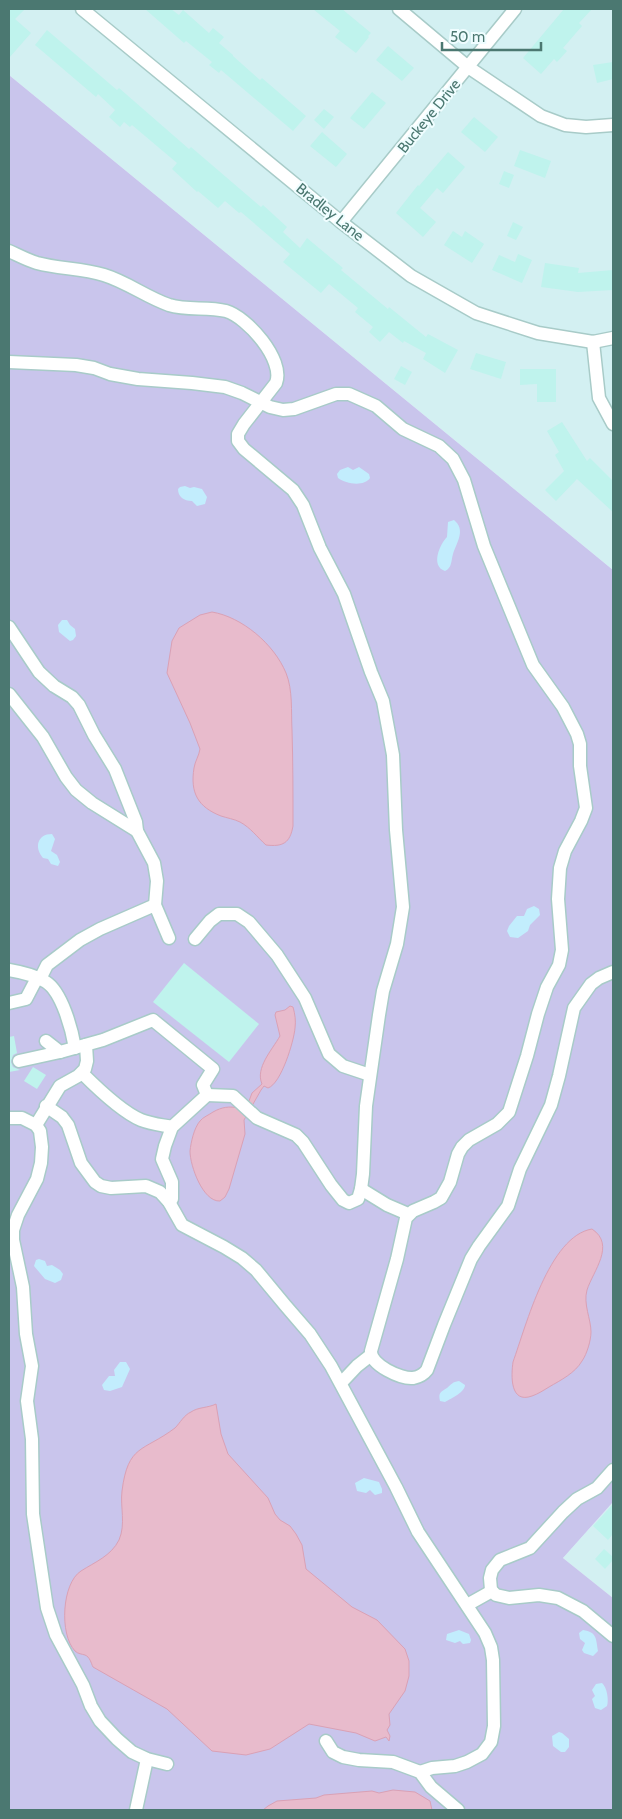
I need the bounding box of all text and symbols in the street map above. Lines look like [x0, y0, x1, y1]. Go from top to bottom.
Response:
scale bar [442, 20, 541, 52]
text: 50 m [450, 28, 485, 46]
street label: Buckeye Drive [394, 75, 464, 157]
street label: Bradley Lane [293, 179, 368, 245]

